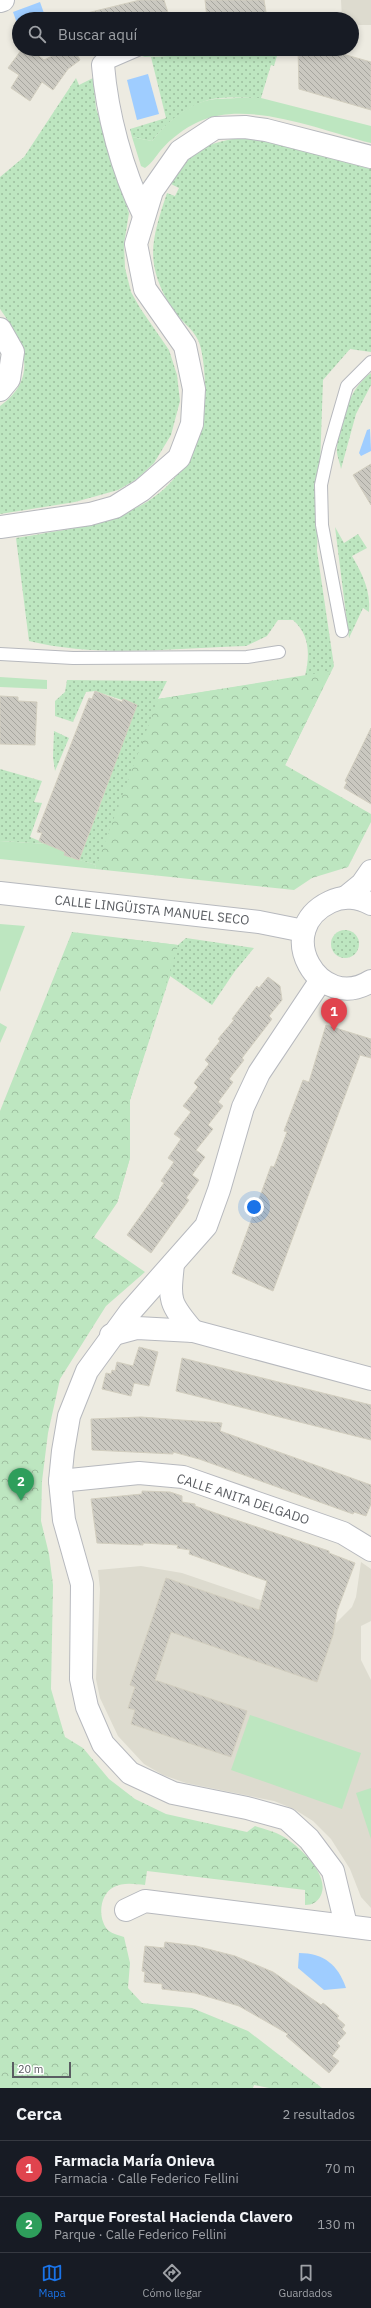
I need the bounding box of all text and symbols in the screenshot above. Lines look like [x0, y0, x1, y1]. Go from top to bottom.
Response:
search box [12, 12, 359, 56]
icon: search [26, 23, 48, 45]
text: Buscar aquí [58, 25, 137, 44]
street label: CALLE LINGÜISTA MANUEL SECO [54, 891, 250, 929]
pin: 1 [321, 998, 347, 1031]
your location [244, 1197, 264, 1217]
pin: 2 [8, 1468, 34, 1501]
street label: CALLE ANITA DELGADO [175, 1470, 311, 1528]
scale bar [12, 2060, 71, 2079]
text: 20 m [18, 2062, 43, 2076]
text: Cerca [16, 2103, 62, 2125]
text: 2 resultados [282, 2106, 355, 2123]
text: Farmacia María Onieva [54, 2151, 215, 2170]
text: 1 [25, 2160, 33, 2177]
text: 70 m [325, 2160, 355, 2177]
text: Farmacia · Calle Federico Fellini [54, 2170, 239, 2187]
text: Parque Forestal Hacienda Clavero [54, 2207, 293, 2226]
text: 2 [25, 2216, 33, 2233]
text: 130 m [317, 2216, 355, 2233]
text: Parque · Calle Federico Fellini [54, 2226, 227, 2243]
tab: Mapa [39, 2262, 66, 2300]
tab: Cómo llegar [143, 2262, 202, 2300]
tab: Guardados [279, 2262, 332, 2300]

